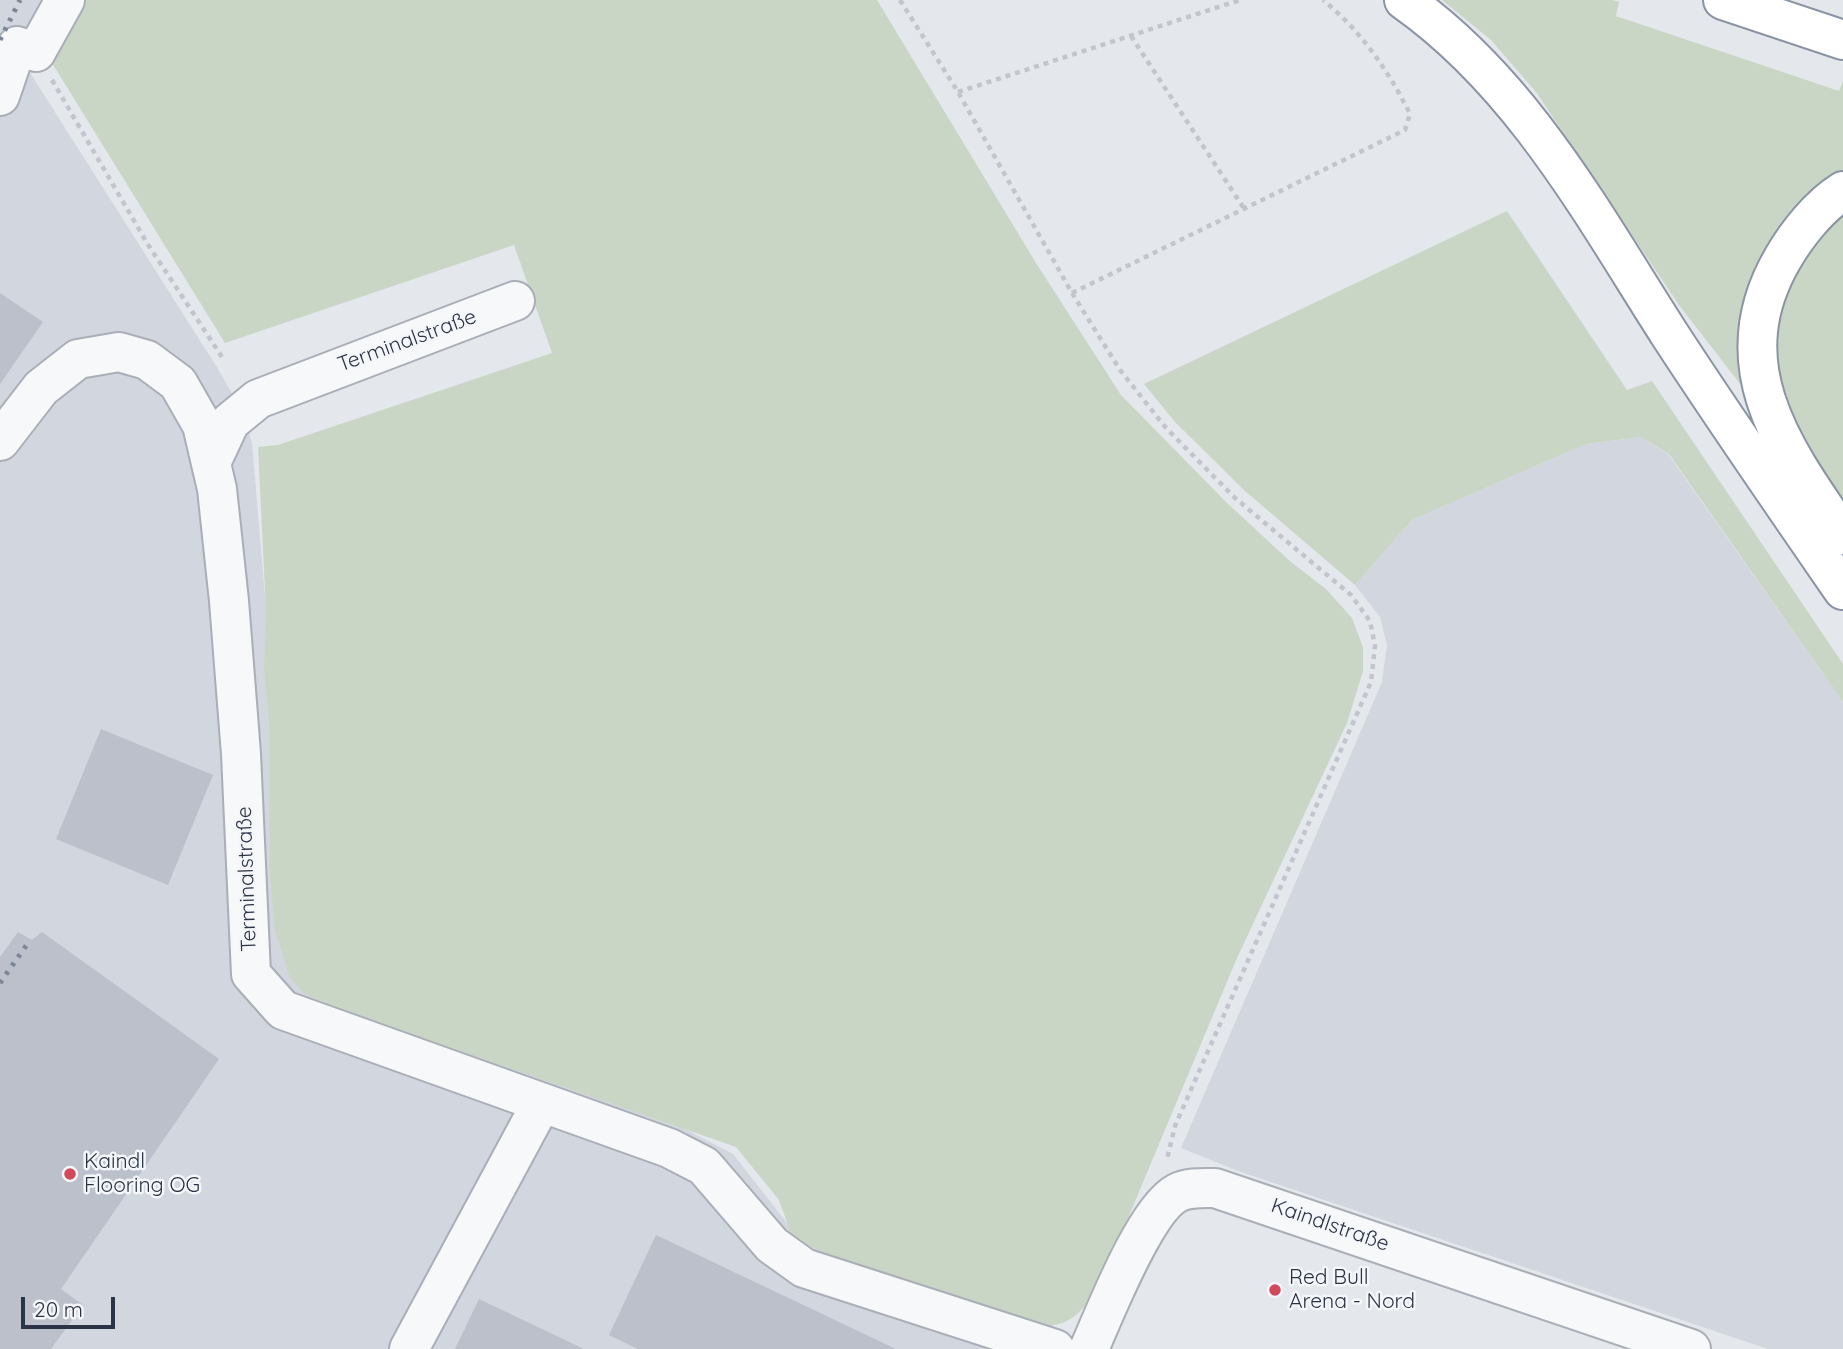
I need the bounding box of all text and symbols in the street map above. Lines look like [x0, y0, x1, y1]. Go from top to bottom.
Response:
street label: Terminalstraße [334, 304, 480, 378]
street label: Terminalstraße [232, 806, 262, 952]
place label: Kaindl Flooring OG [84, 1149, 200, 1199]
marker: Kaindl Flooring OG [62, 1166, 78, 1182]
street label: Kaindlstraße [1268, 1193, 1392, 1257]
place label: Red Bull Arena - Nord [1289, 1265, 1415, 1315]
scale bar [24, 1282, 119, 1326]
marker: Red Bull Arena - Nord [1267, 1282, 1283, 1298]
text: 20 m [34, 1296, 83, 1322]

